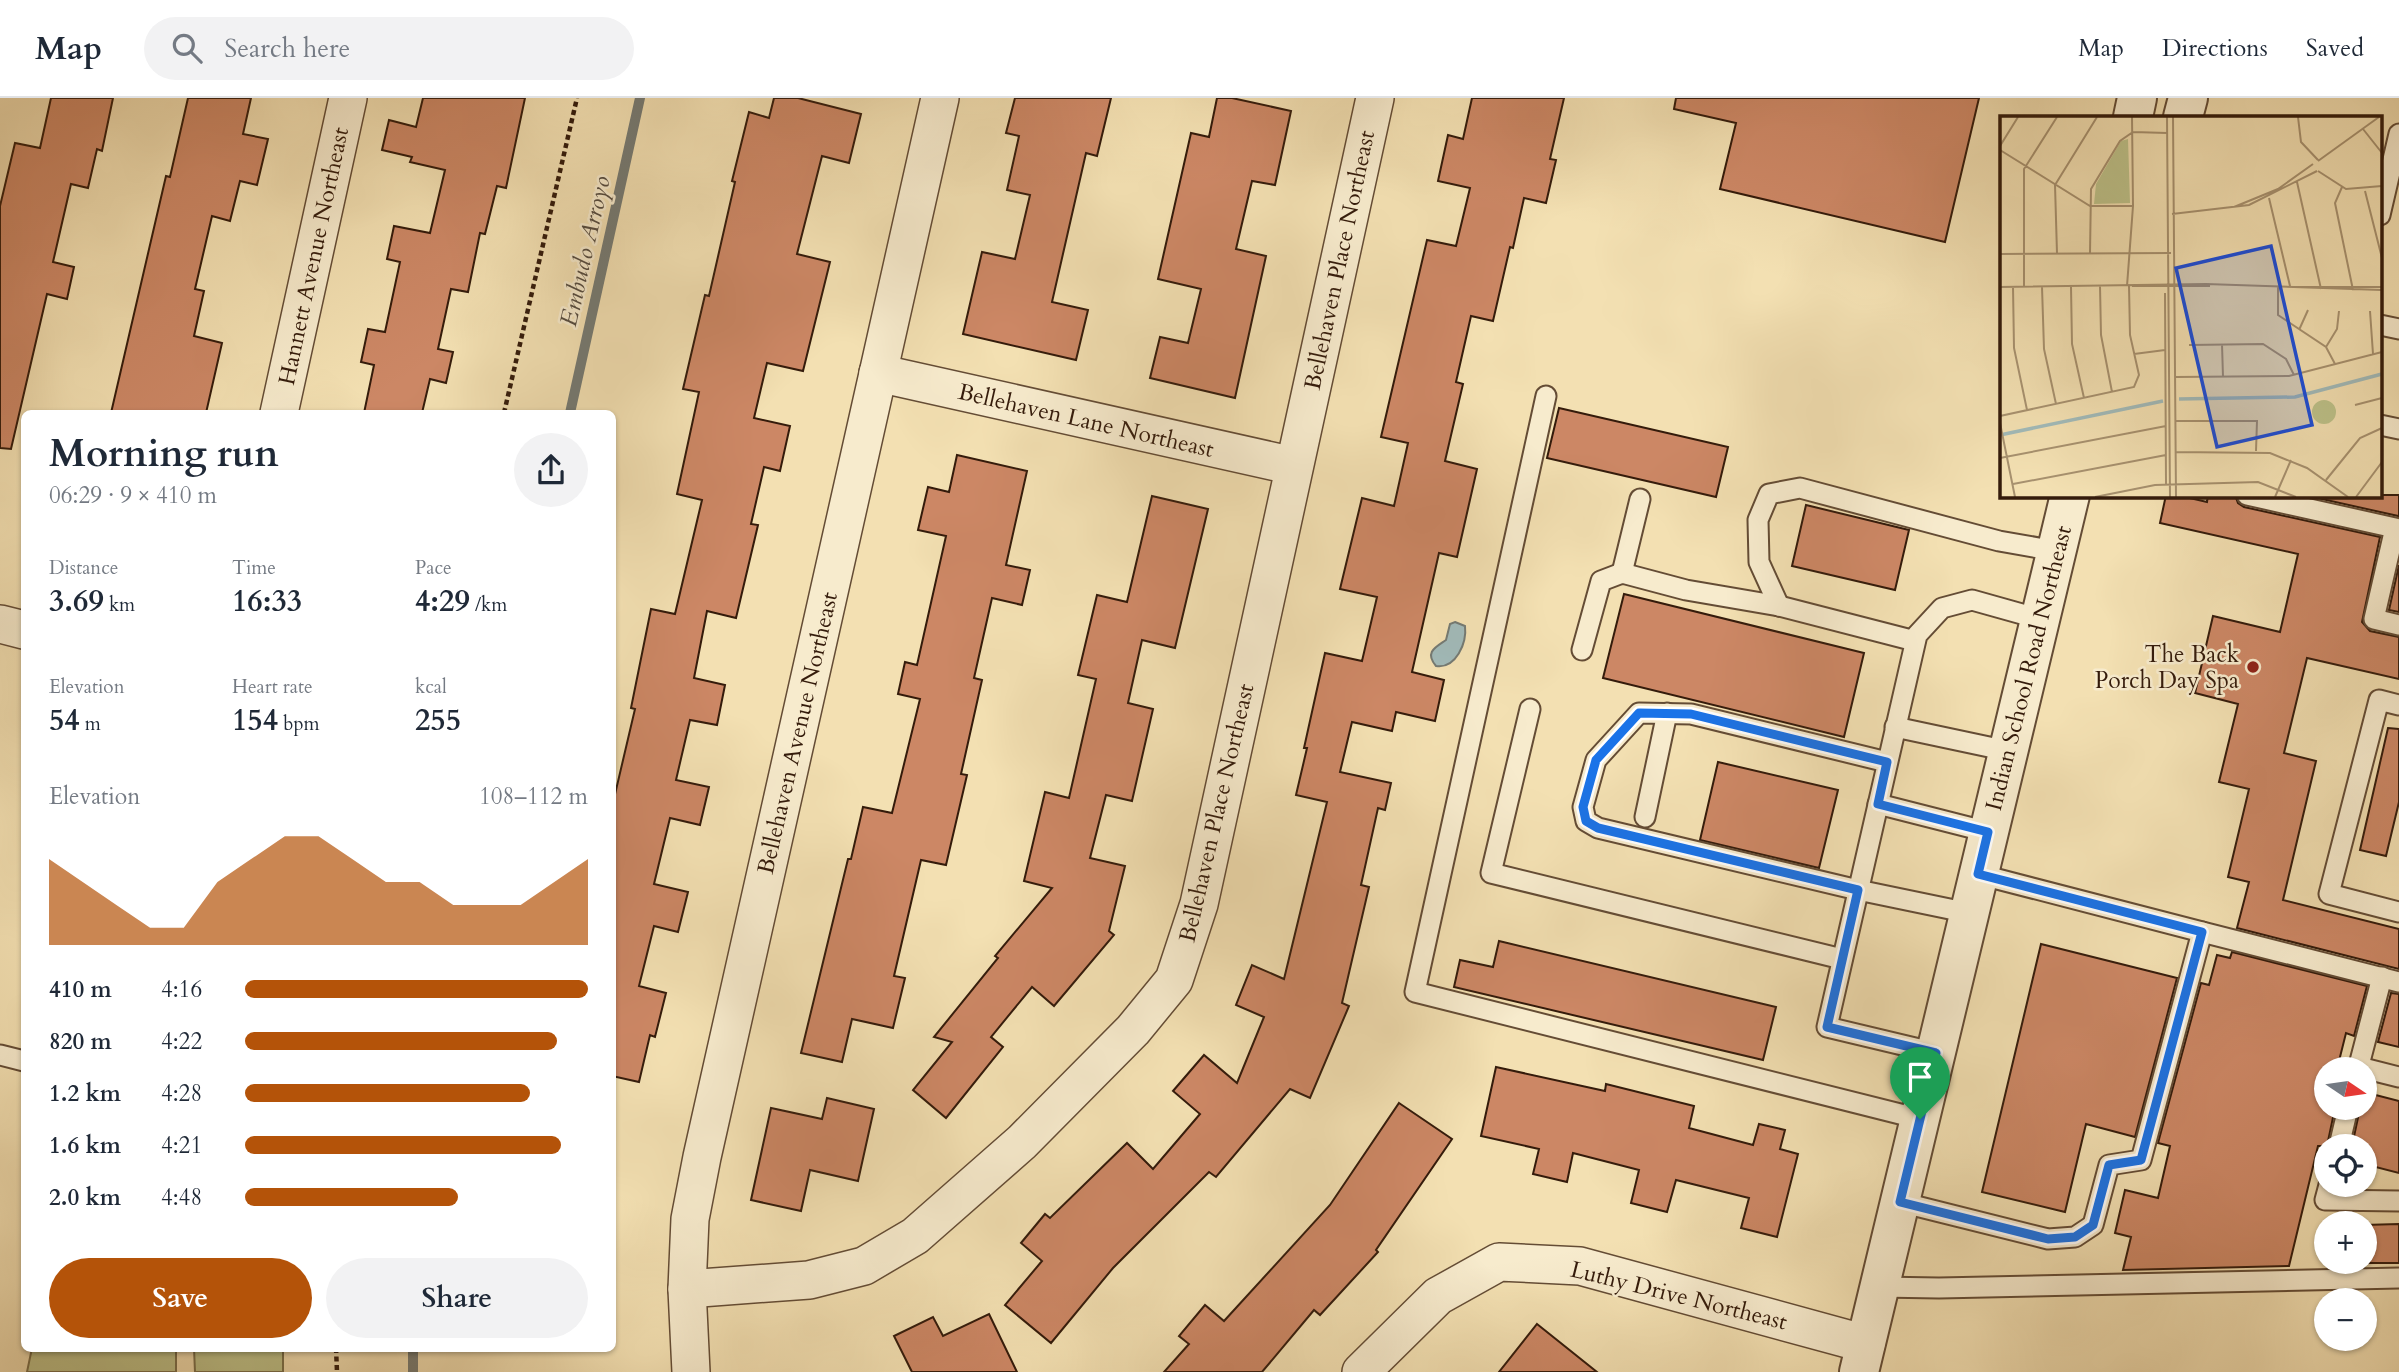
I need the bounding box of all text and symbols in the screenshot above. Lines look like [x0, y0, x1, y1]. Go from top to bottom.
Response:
search box [144, 17, 634, 80]
text: Map [35, 26, 102, 71]
icon: search [168, 29, 206, 67]
text: Search here [224, 31, 350, 66]
text: Map [2078, 32, 2124, 65]
text: Directions [2162, 32, 2268, 65]
text: Saved [2306, 32, 2364, 65]
inset map [2000, 116, 2382, 497]
street label: Hannett Avenue Northeast [271, 124, 356, 388]
street label: Bellehaven Place Northeast [1297, 128, 1382, 393]
water label: Embudo Arroyo [552, 173, 619, 330]
street label: Bellehaven Lane Northeast [955, 376, 1217, 465]
text: Morning run [49, 428, 279, 480]
button: share [514, 433, 588, 507]
text: 06:29 · 9 × 410 m [49, 480, 217, 511]
street label: Indian School Road Northeast [1978, 522, 2079, 814]
text: Distance [49, 555, 118, 581]
text: Time [232, 555, 276, 581]
text: Pace [415, 555, 452, 581]
text: 3.69 [49, 581, 104, 622]
text: 16:33 [232, 581, 302, 622]
text: 4:29 [415, 581, 470, 622]
street label: Bellehaven Avenue Northeast [750, 589, 845, 877]
text: km [104, 592, 135, 618]
text: /km [470, 592, 507, 618]
place label: The Back Porch Day Spa [2095, 639, 2240, 696]
marker: The Back Porch Day Spa [2245, 659, 2261, 675]
text: Elevation [49, 674, 124, 700]
text: Heart rate [232, 674, 313, 700]
text: kcal [415, 674, 447, 700]
street label: Bellehaven Place Northeast [1172, 681, 1261, 945]
text: 54 [49, 700, 80, 741]
text: 154 [232, 700, 278, 741]
text: 255 [415, 700, 461, 741]
text: m [80, 711, 101, 737]
text: bpm [278, 711, 320, 737]
text: Elevation [49, 781, 140, 812]
text: 108–112 m [479, 781, 588, 812]
text: 410 m [49, 974, 112, 1005]
text: 4:16 [161, 974, 202, 1005]
text: 820 m [49, 1026, 112, 1057]
text: 4:22 [161, 1026, 202, 1057]
pin [1890, 1047, 1950, 1119]
north arrow [2314, 1057, 2376, 1120]
map controls [2314, 1057, 2377, 1351]
icon: arrive [1901, 1058, 1939, 1096]
text: 1.2 km [49, 1078, 121, 1109]
text: 4:28 [161, 1078, 202, 1109]
text: 1.6 km [49, 1130, 121, 1161]
text: 4:21 [161, 1130, 202, 1161]
button: locate [2314, 1134, 2377, 1197]
text: 2.0 km [49, 1182, 121, 1213]
text: 4:48 [161, 1182, 202, 1213]
button: + [2314, 1211, 2377, 1274]
street label: Luthy Drive Northeast [1567, 1254, 1790, 1337]
button: Save [49, 1258, 312, 1338]
button: Share [326, 1258, 588, 1338]
button: − [2314, 1288, 2377, 1351]

